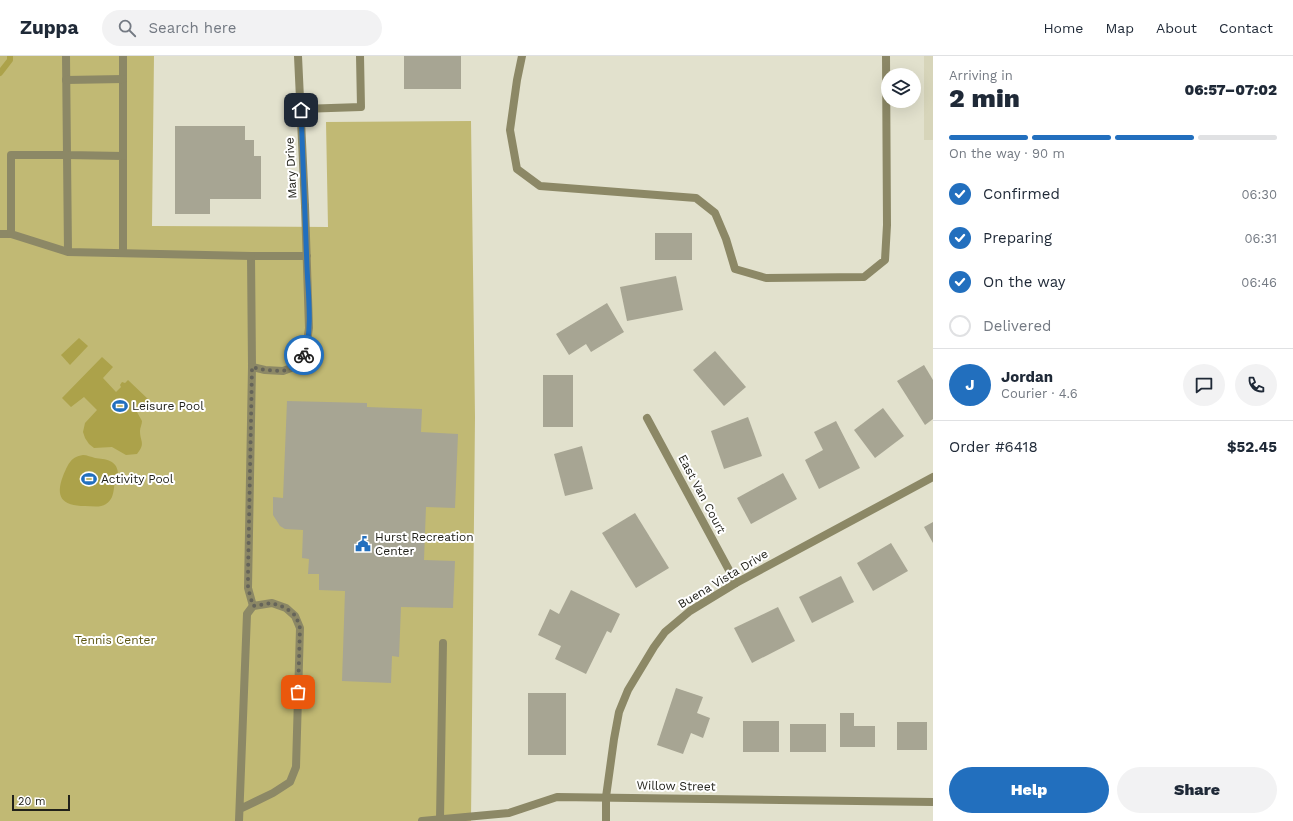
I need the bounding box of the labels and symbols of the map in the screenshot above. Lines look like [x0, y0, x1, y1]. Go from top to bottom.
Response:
pin [284, 93, 318, 127]
street label: Mary Drive [282, 137, 300, 199]
courier [284, 335, 324, 375]
sports icon: Leisure Pool [111, 397, 129, 415]
place label: Leisure Pool [132, 399, 204, 413]
street label: East Van Court [675, 452, 729, 536]
sports icon: Activity Pool [80, 470, 98, 488]
place label: Activity Pool [101, 472, 174, 486]
place label: Hurst Recreation Center [375, 530, 474, 558]
public building icon: Hurst Recreation Center [354, 535, 372, 553]
street label: Buena Vista Drive [675, 547, 771, 611]
park label: Tennis Center [75, 633, 155, 647]
pin [281, 675, 315, 709]
street label: Willow Street [636, 778, 716, 794]
scale bar [12, 793, 70, 812]

